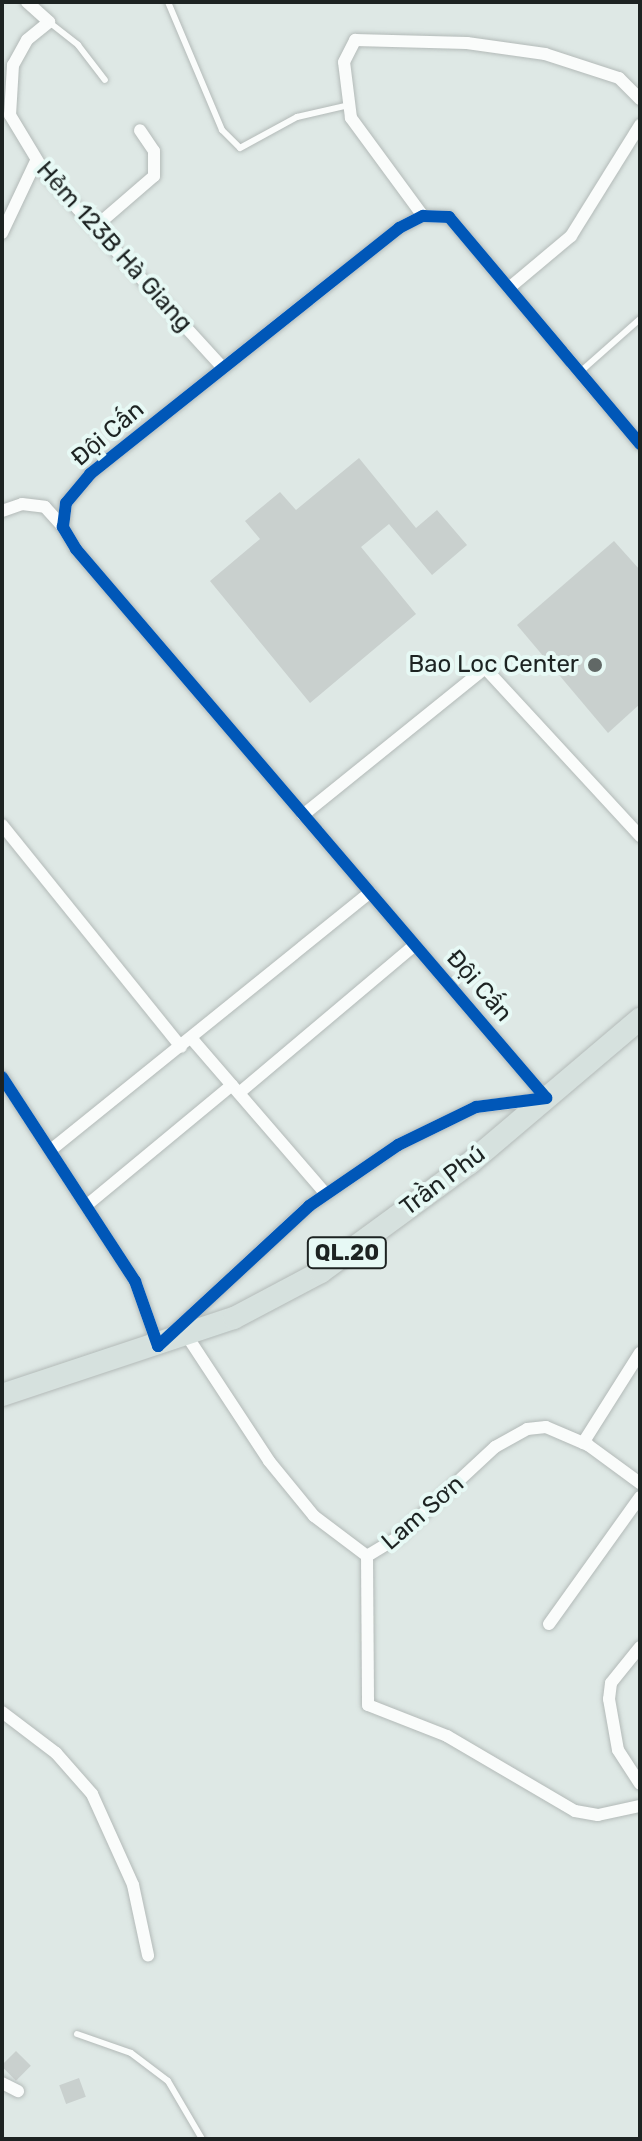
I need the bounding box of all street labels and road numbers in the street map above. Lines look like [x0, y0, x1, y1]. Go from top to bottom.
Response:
street label: Hẻm 123B Hà Giang [30, 156, 198, 338]
street label: Đội Cấn [66, 395, 150, 473]
street label: Đội Cấn [440, 944, 518, 1028]
street label: Trần Phú [395, 1140, 491, 1222]
road number: QL.20 [305, 1235, 389, 1271]
street label: Lam Sơn [376, 1470, 470, 1556]

